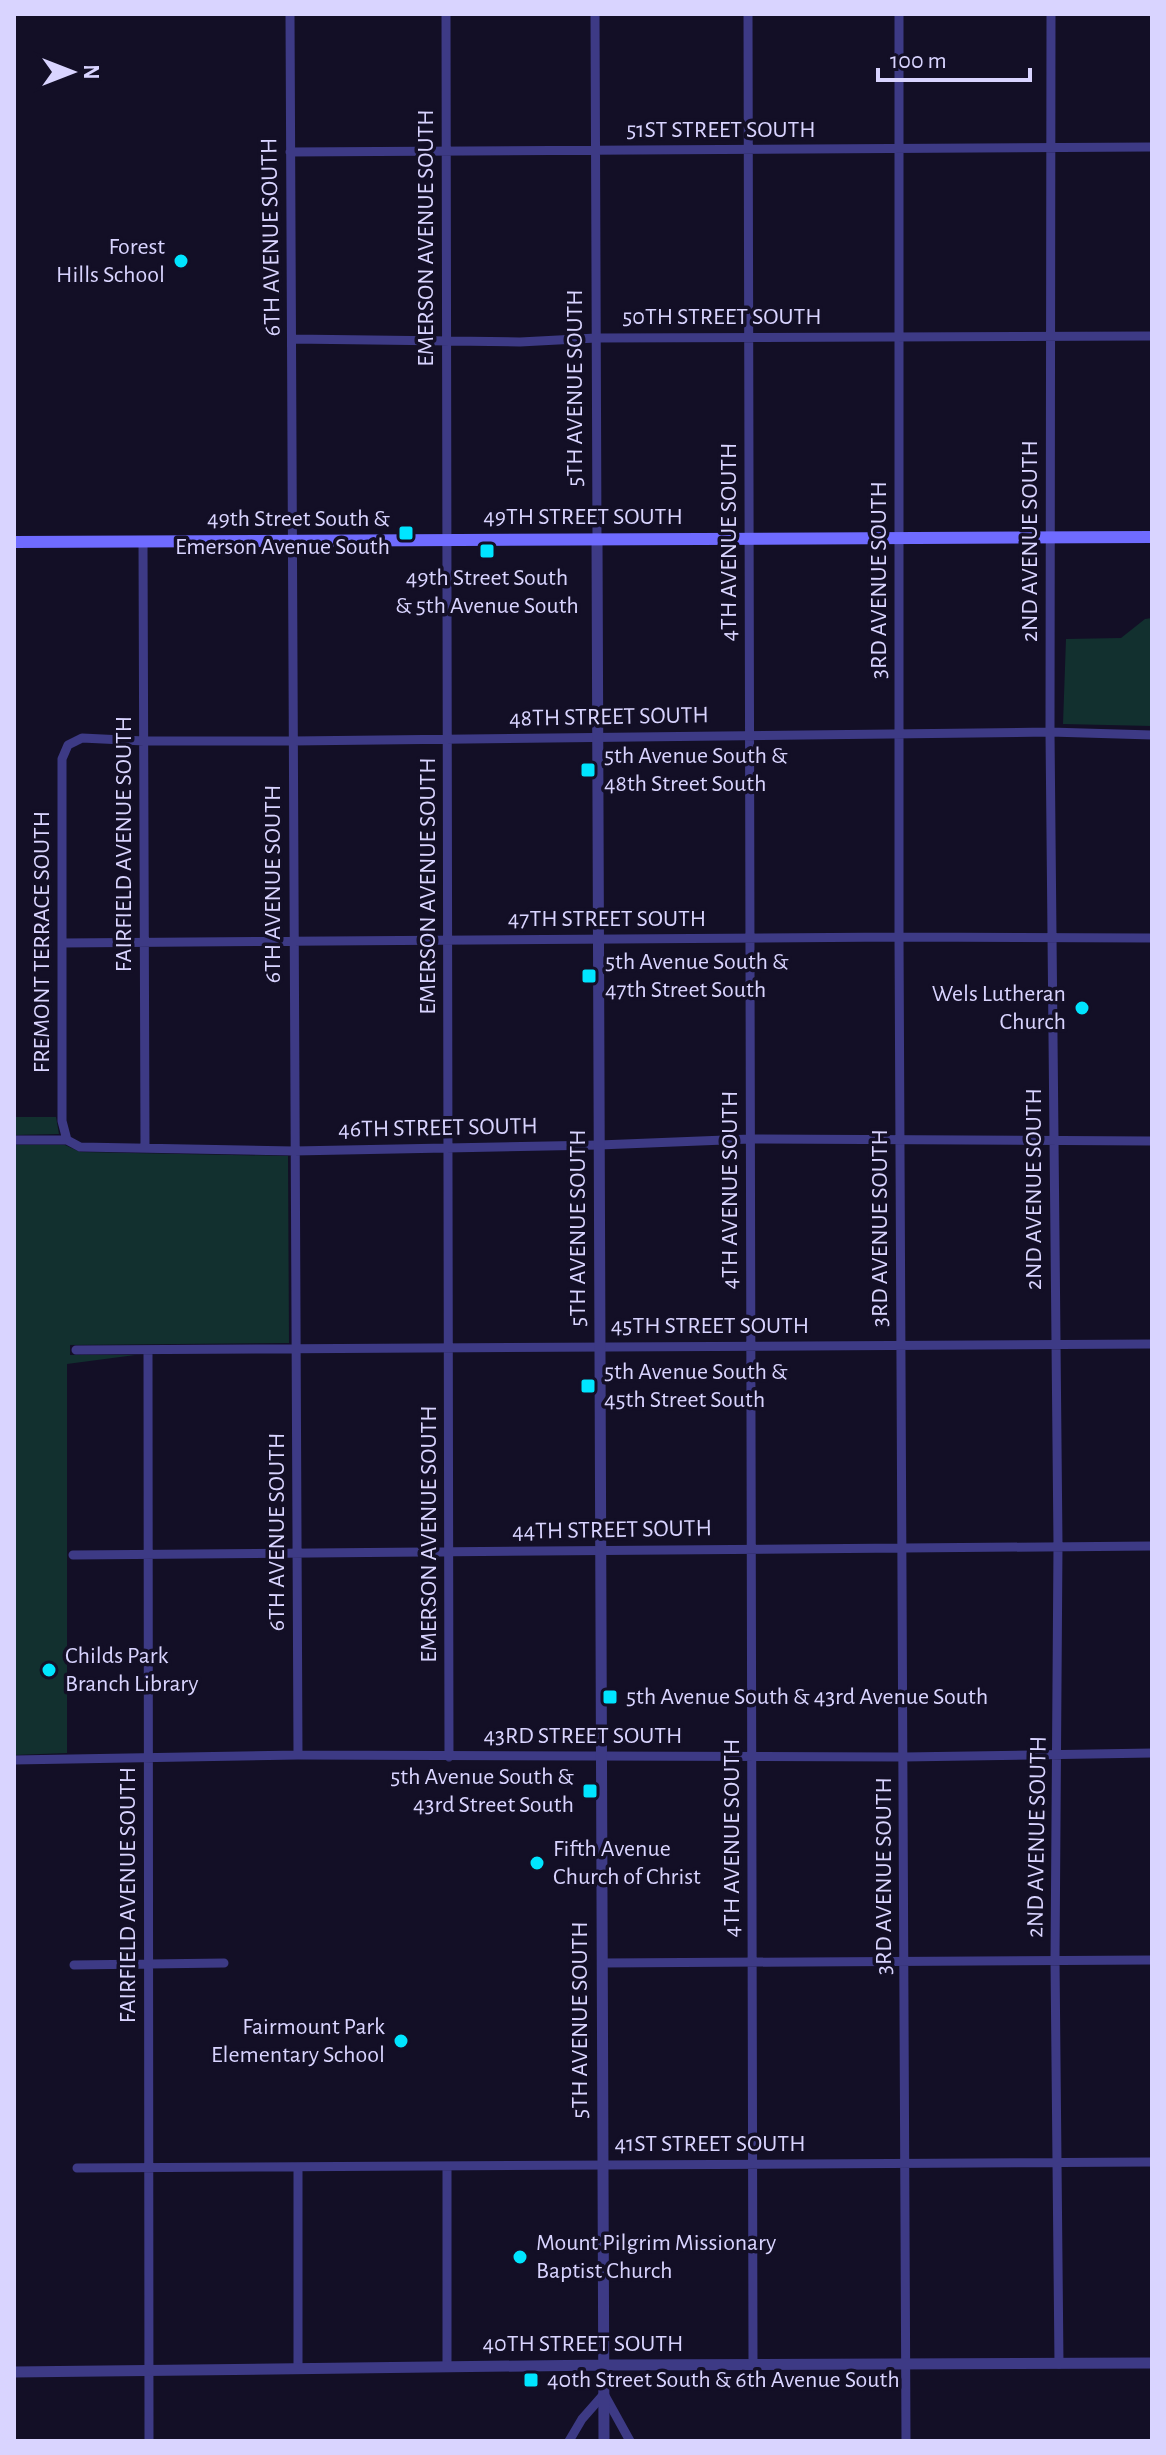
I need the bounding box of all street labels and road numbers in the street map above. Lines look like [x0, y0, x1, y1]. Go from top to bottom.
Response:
street label: EMERSON AVENUE SOUTH [414, 109, 438, 367]
street label: 51ST STREET SOUTH [626, 118, 816, 142]
street label: 6TH AVENUE SOUTH [257, 138, 285, 336]
street label: 5TH AVENUE SOUTH [563, 289, 587, 487]
street label: 50TH STREET SOUTH [622, 305, 822, 329]
street label: 2ND AVENUE SOUTH [1018, 440, 1042, 642]
street label: 4TH AVENUE SOUTH [717, 443, 741, 641]
street label: 3RD AVENUE SOUTH [867, 481, 891, 679]
street label: 49TH STREET SOUTH [483, 505, 683, 529]
street label: 48TH STREET SOUTH [509, 703, 709, 731]
street label: FAIRFIELD AVENUE SOUTH [112, 716, 136, 972]
street label: EMERSON AVENUE SOUTH [416, 757, 440, 1015]
street label: 6TH AVENUE SOUTH [261, 785, 285, 983]
street label: FREMONT TERRACE SOUTH [30, 811, 54, 1073]
street label: 47TH STREET SOUTH [508, 907, 706, 931]
street label: 2ND AVENUE SOUTH [1022, 1088, 1046, 1290]
street label: 4TH AVENUE SOUTH [718, 1091, 742, 1289]
street label: 46TH STREET SOUTH [338, 1114, 538, 1142]
street label: 5TH AVENUE SOUTH [566, 1129, 590, 1327]
street label: 3RD AVENUE SOUTH [868, 1129, 892, 1327]
street label: 45TH STREET SOUTH [611, 1314, 809, 1338]
street label: EMERSON AVENUE SOUTH [417, 1405, 441, 1663]
street label: 6TH AVENUE SOUTH [265, 1433, 289, 1631]
street label: 44TH STREET SOUTH [512, 1516, 712, 1544]
street label: 43RD STREET SOUTH [484, 1724, 682, 1748]
street label: 2ND AVENUE SOUTH [1023, 1736, 1051, 1938]
street label: 4TH AVENUE SOUTH [720, 1739, 744, 1937]
street label: FAIRFIELD AVENUE SOUTH [116, 1767, 140, 2023]
street label: 3RD AVENUE SOUTH [872, 1777, 896, 1975]
street label: 5TH AVENUE SOUTH [568, 1921, 592, 2119]
street label: 41ST STREET SOUTH [614, 2132, 806, 2156]
street label: 40TH STREET SOUTH [483, 2332, 684, 2356]

